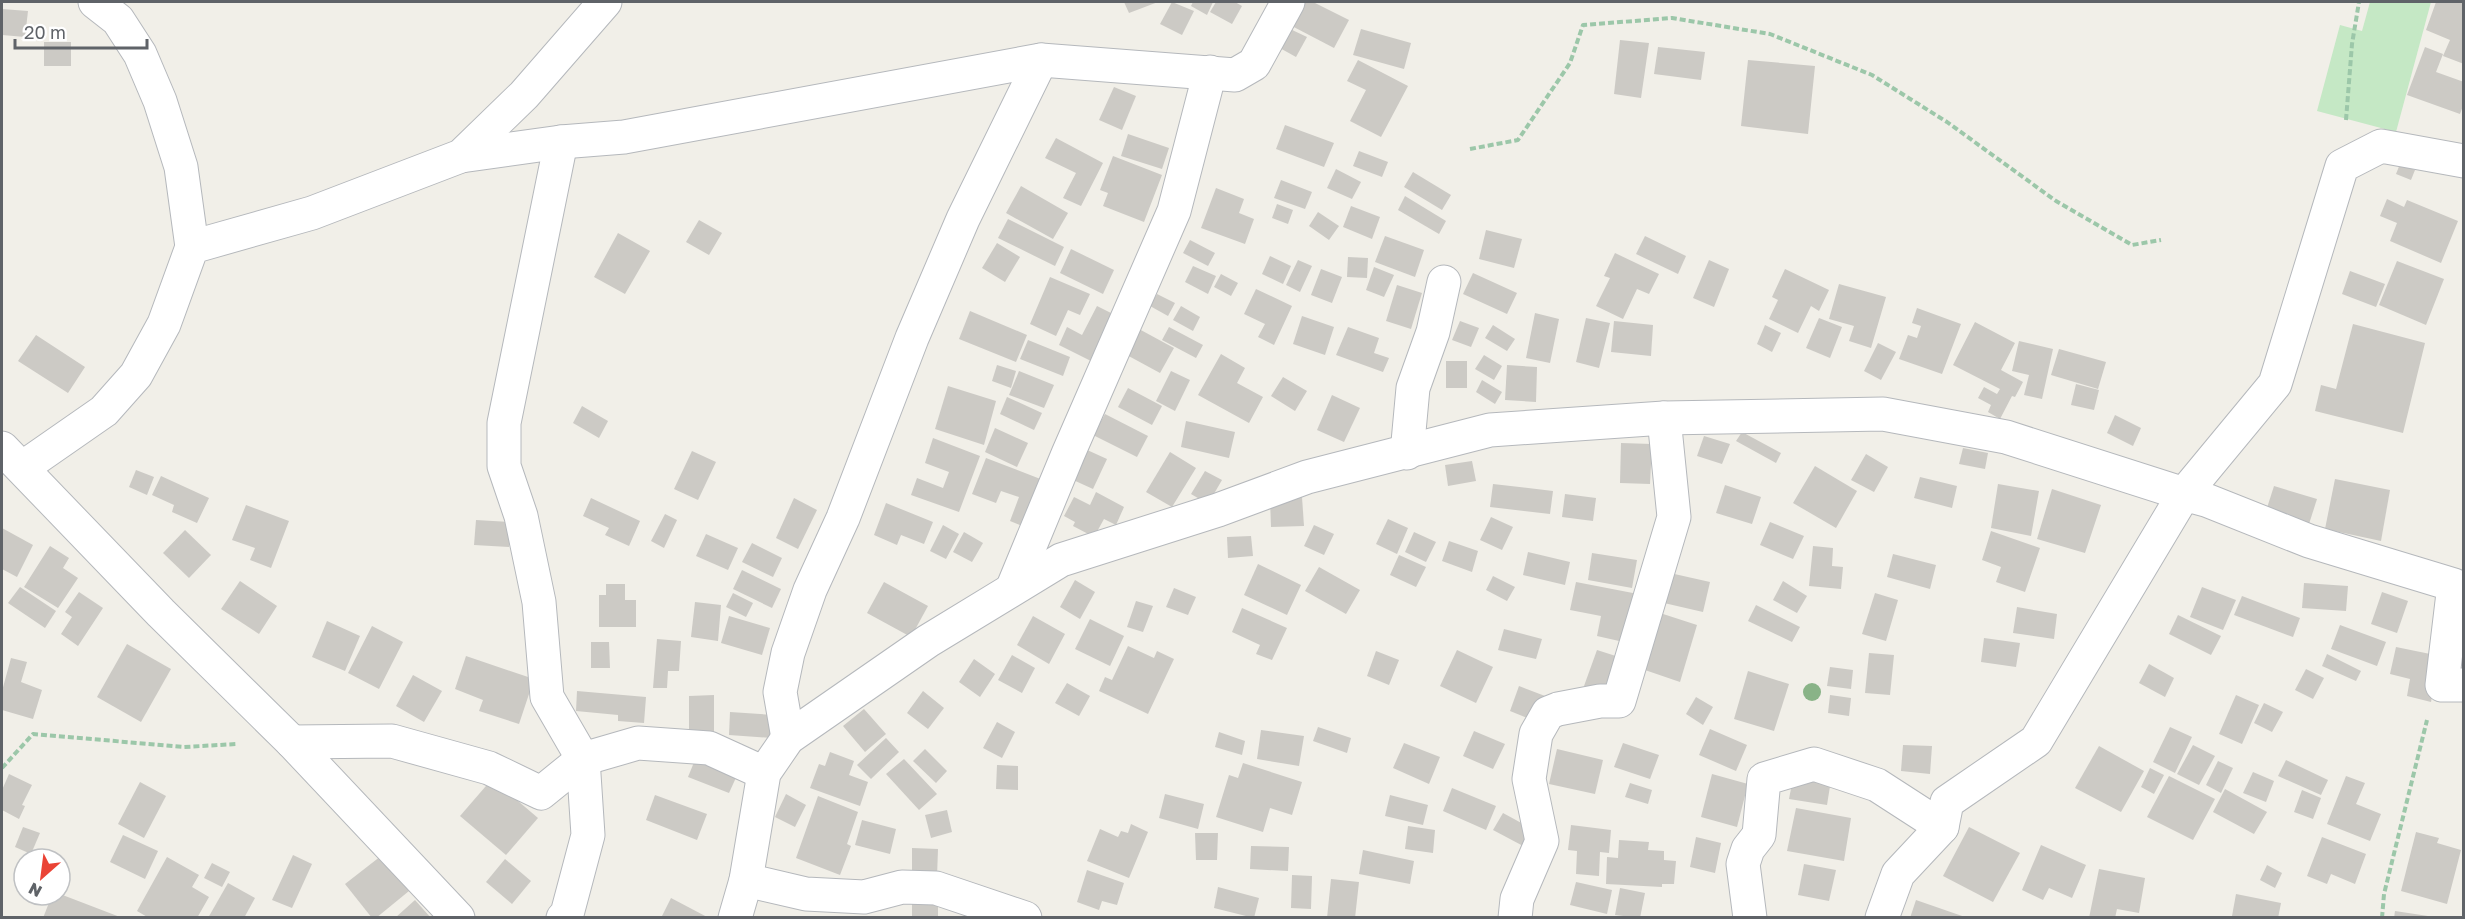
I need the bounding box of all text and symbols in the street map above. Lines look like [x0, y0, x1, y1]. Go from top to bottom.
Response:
scale bar [15, 12, 147, 50]
text: 20 m [24, 21, 66, 43]
north arrow [12, 847, 72, 907]
text: N [25, 879, 45, 902]

